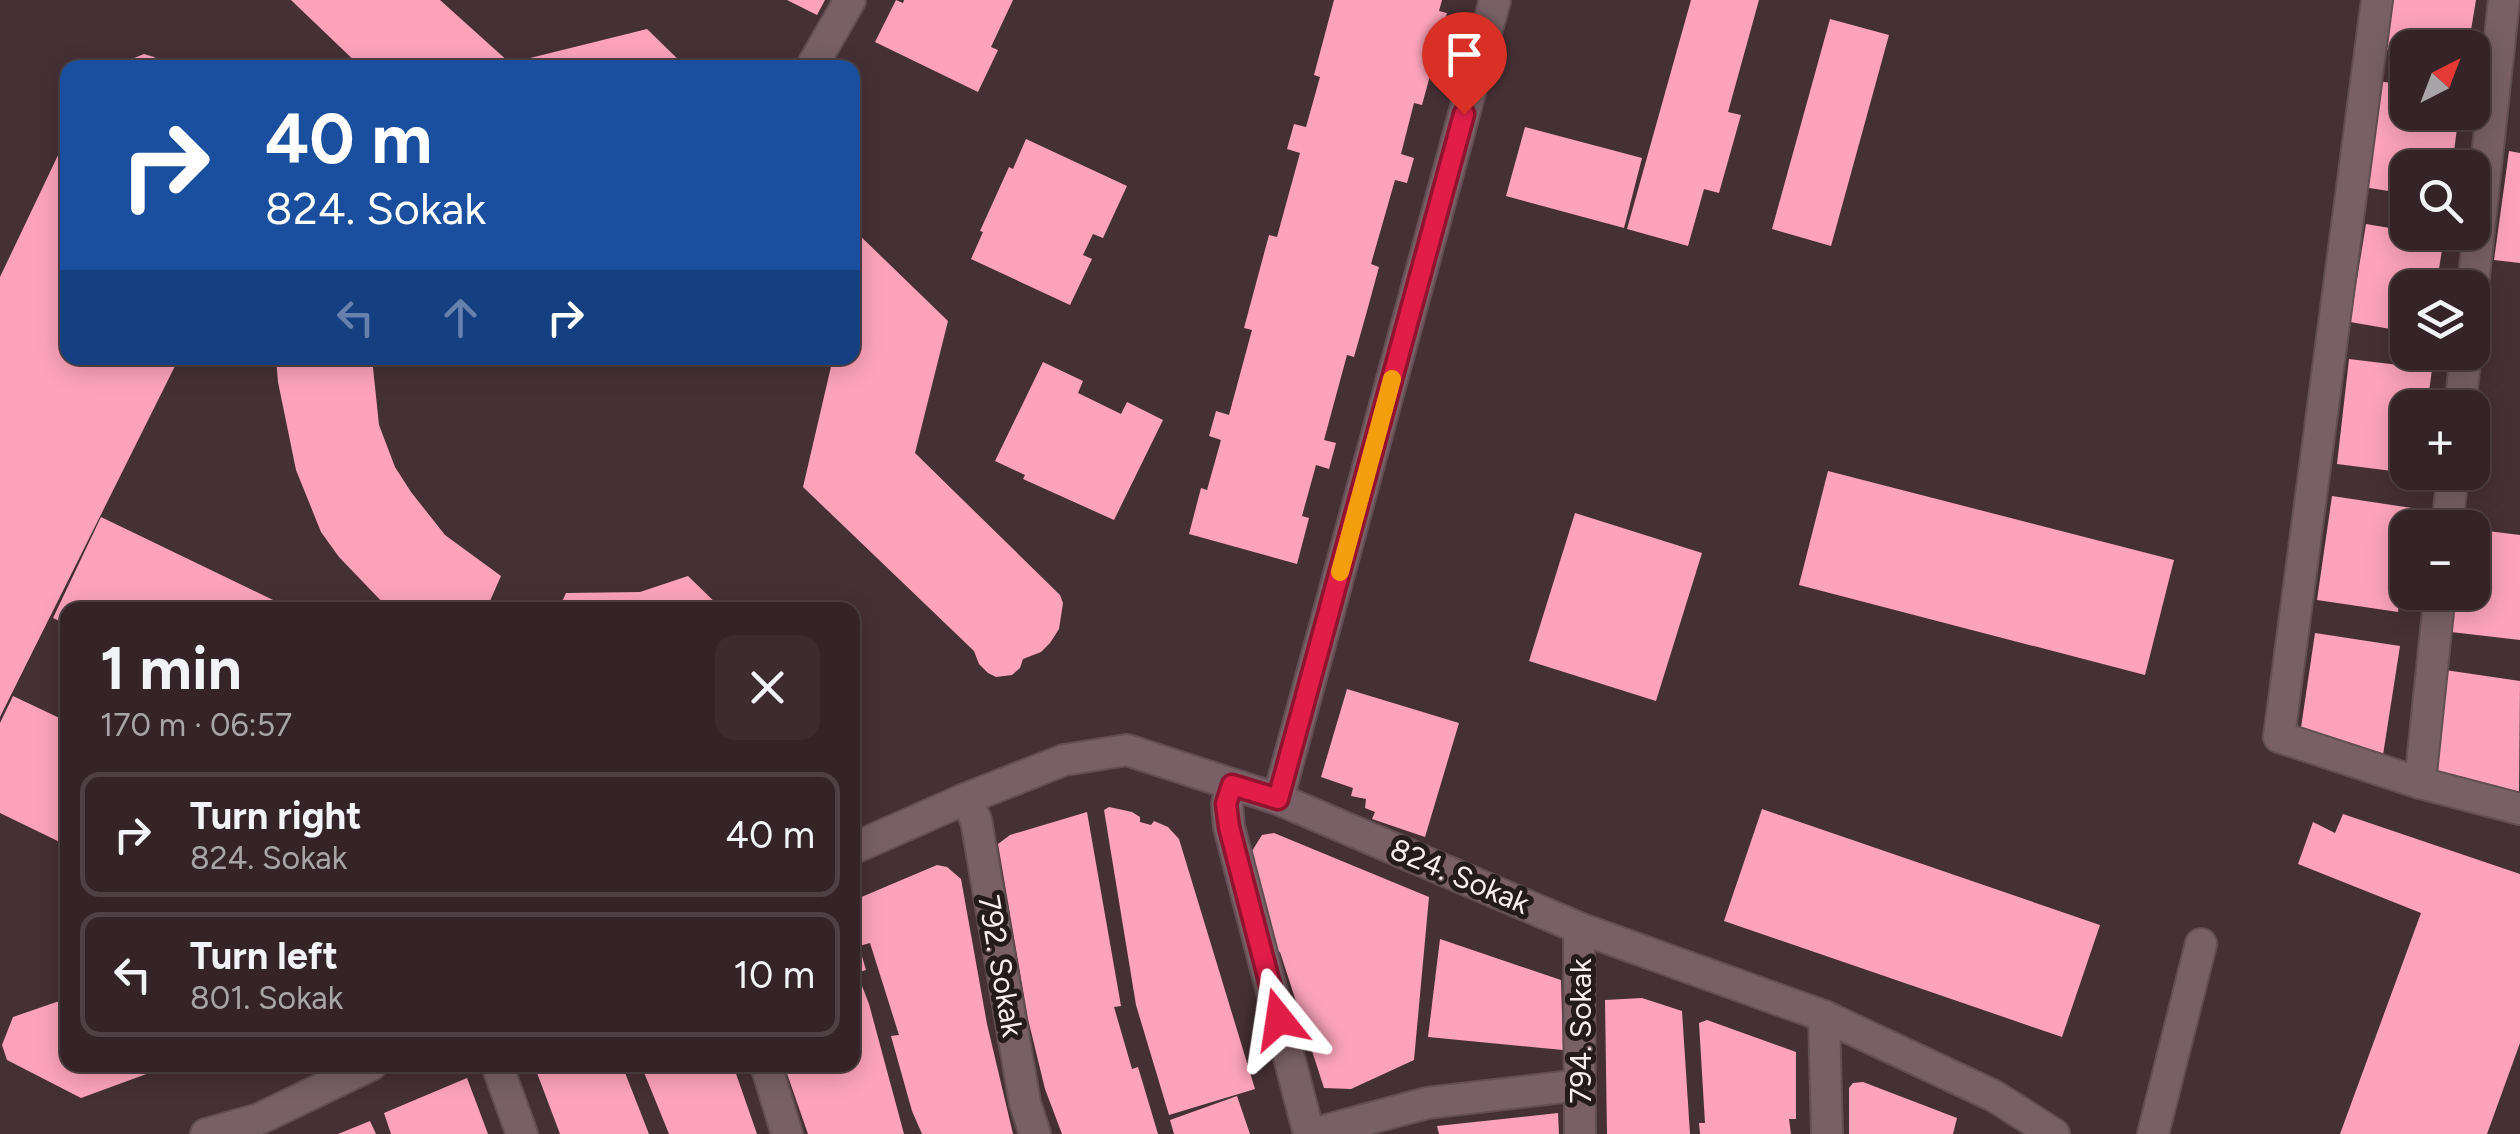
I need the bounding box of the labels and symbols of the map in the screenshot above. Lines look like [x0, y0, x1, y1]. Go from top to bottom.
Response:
pin [1422, 12, 1507, 115]
north arrow [2390, 30, 2490, 130]
street label: 824. Sokak [1385, 830, 1535, 922]
street label: 792. Sokak [970, 892, 1032, 1040]
street label: 794. Sokak [1562, 958, 1599, 1104]
position arrow [1227, 967, 1331, 1071]

